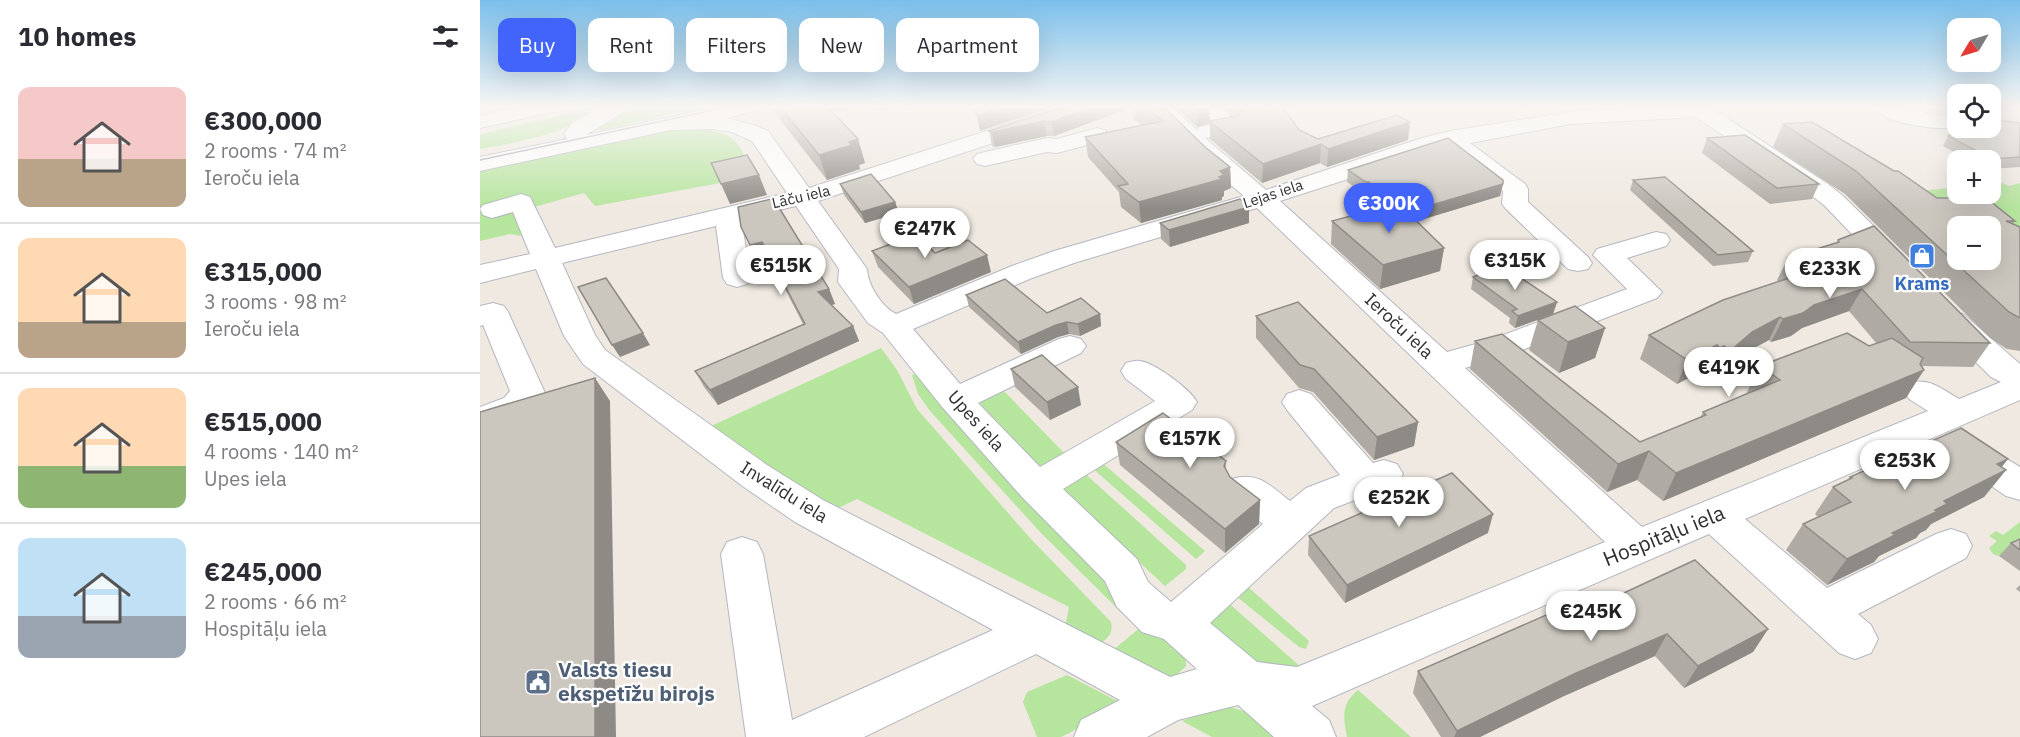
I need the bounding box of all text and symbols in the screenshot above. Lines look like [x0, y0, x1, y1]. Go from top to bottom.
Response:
chip: Buy [498, 18, 576, 72]
chip: Rent [588, 18, 674, 72]
chip: Filters [686, 18, 787, 72]
chip: New [799, 18, 884, 72]
chip: Apartment [896, 18, 1039, 72]
north arrow [1947, 18, 2001, 72]
map controls [1947, 18, 2001, 270]
text: 10 homes [18, 19, 136, 53]
icon: filters [429, 20, 462, 53]
button: locate [1947, 84, 2001, 138]
text: €300,000 [204, 103, 322, 137]
icon: home [66, 111, 138, 183]
text: 2 rooms · 74 m² [204, 137, 347, 164]
button: + [1947, 150, 2001, 204]
text: Ieroču iela [204, 164, 300, 191]
street label: Lejas iela [1240, 175, 1305, 212]
street label: Lāču iela [770, 181, 832, 212]
pin: €300K [1347, 183, 1431, 234]
text: €300K [1358, 189, 1420, 216]
pin: €247K [883, 208, 967, 259]
text: €247K [894, 214, 956, 241]
button: − [1947, 216, 2001, 270]
pin: €315K [1473, 240, 1557, 291]
shop icon: Krams [1907, 241, 1937, 271]
pin: €515K [739, 245, 823, 296]
text: €315K [1484, 246, 1546, 273]
pin: €233K [1788, 248, 1872, 299]
text: €515K [750, 251, 812, 278]
text: €315,000 [204, 254, 322, 288]
text: €233K [1799, 254, 1861, 281]
icon: home [66, 262, 138, 334]
place label: Krams [1895, 272, 1949, 295]
text: 3 rooms · 98 m² [204, 288, 347, 315]
street label: Ieroču iela [1360, 288, 1439, 364]
text: Ieroču iela [204, 315, 300, 342]
pin: €419K [1687, 347, 1771, 398]
text: €419K [1698, 353, 1760, 380]
street label: Upes iela [943, 385, 1010, 456]
text: €515,000 [204, 404, 322, 438]
icon: home [66, 412, 138, 484]
pin: €157K [1148, 418, 1232, 469]
text: €157K [1159, 424, 1221, 451]
text: 4 rooms · 140 m² [204, 438, 359, 465]
pin: €253K [1863, 440, 1947, 491]
text: €253K [1874, 446, 1936, 473]
street label: Invalīdu iela [736, 456, 833, 528]
text: Upes iela [204, 465, 287, 492]
pin: €252K [1357, 477, 1441, 528]
text: €252K [1368, 483, 1430, 510]
street label: Hospitāļu iela [1599, 498, 1729, 572]
text: €245,000 [204, 554, 322, 588]
icon: home [66, 562, 138, 634]
text: 2 rooms · 66 m² [204, 588, 347, 615]
pin: €245K [1549, 591, 1633, 642]
text: €245K [1560, 597, 1622, 624]
text: Hospitāļu iela [204, 615, 327, 642]
place label: Valsts tiesu ekspetīžu birojs [558, 655, 715, 707]
public building icon: Valsts tiesu ekspetīžu birojs [523, 667, 553, 697]

